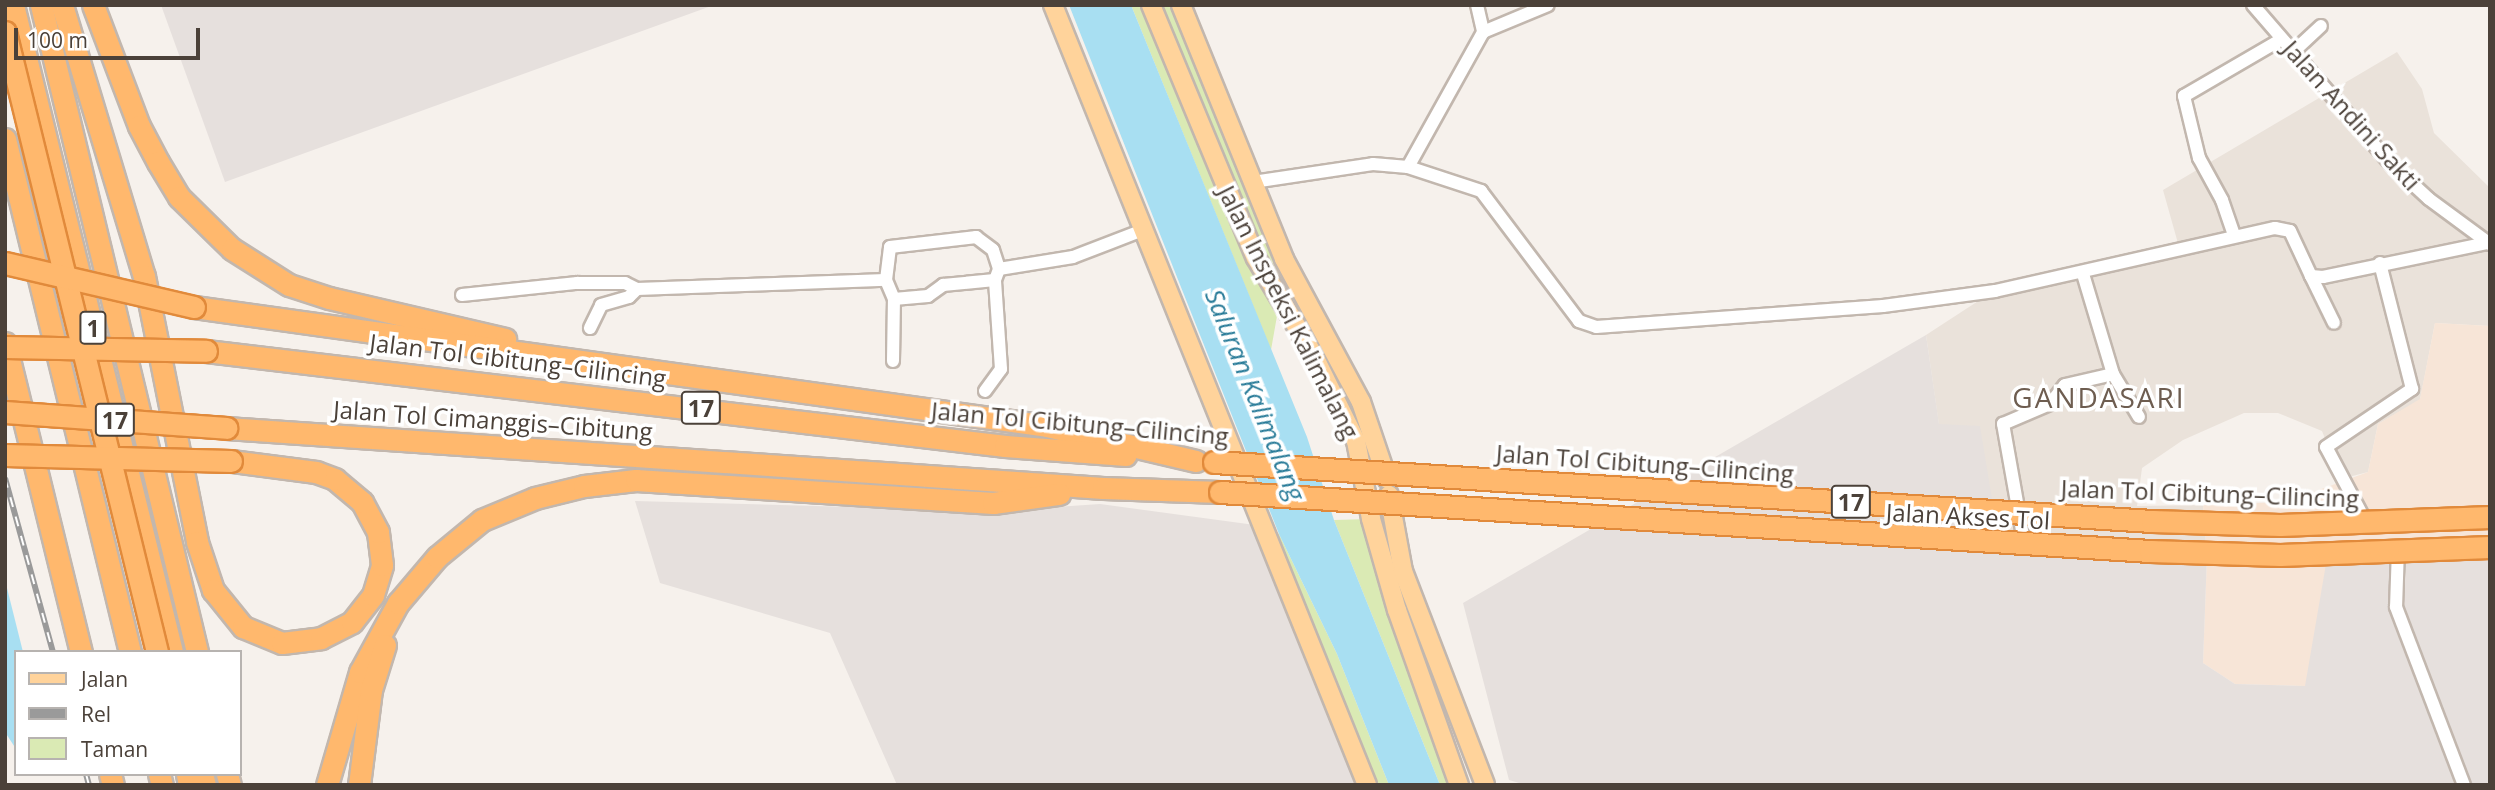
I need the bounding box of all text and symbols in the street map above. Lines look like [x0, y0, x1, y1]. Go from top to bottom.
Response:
scale bar [18, 14, 203, 58]
text: 100 m [27, 26, 88, 54]
street label: Jalan Andini Sakti [2277, 34, 2427, 196]
street label: Jalan Inspeksi Kalimalang [1213, 181, 1365, 443]
water label: Saluran Kalimalang [1198, 285, 1312, 505]
road number: 1 [79, 308, 107, 348]
street label: Jalan Tol Cibitung–Cilincing [368, 328, 668, 392]
district label: GANDASARI [2013, 380, 2185, 414]
road number: 17 [680, 388, 722, 428]
street label: Jalan Tol Cimanggis–Cibitung [332, 394, 654, 446]
street label: Jalan Tol Cibitung–Cilincing [930, 396, 1230, 450]
road number: 17 [94, 400, 136, 440]
street label: Jalan Tol Cibitung–Cilincing [1495, 438, 1795, 488]
street label: Jalan Tol Cibitung–Cilincing [2060, 473, 2360, 513]
road number: 17 [1830, 482, 1872, 522]
street label: Jalan Akses Tol [1885, 497, 2051, 535]
legend [14, 650, 242, 776]
text: Jalan [81, 665, 128, 693]
text: Rel [81, 700, 111, 728]
text: Taman [81, 735, 148, 763]

